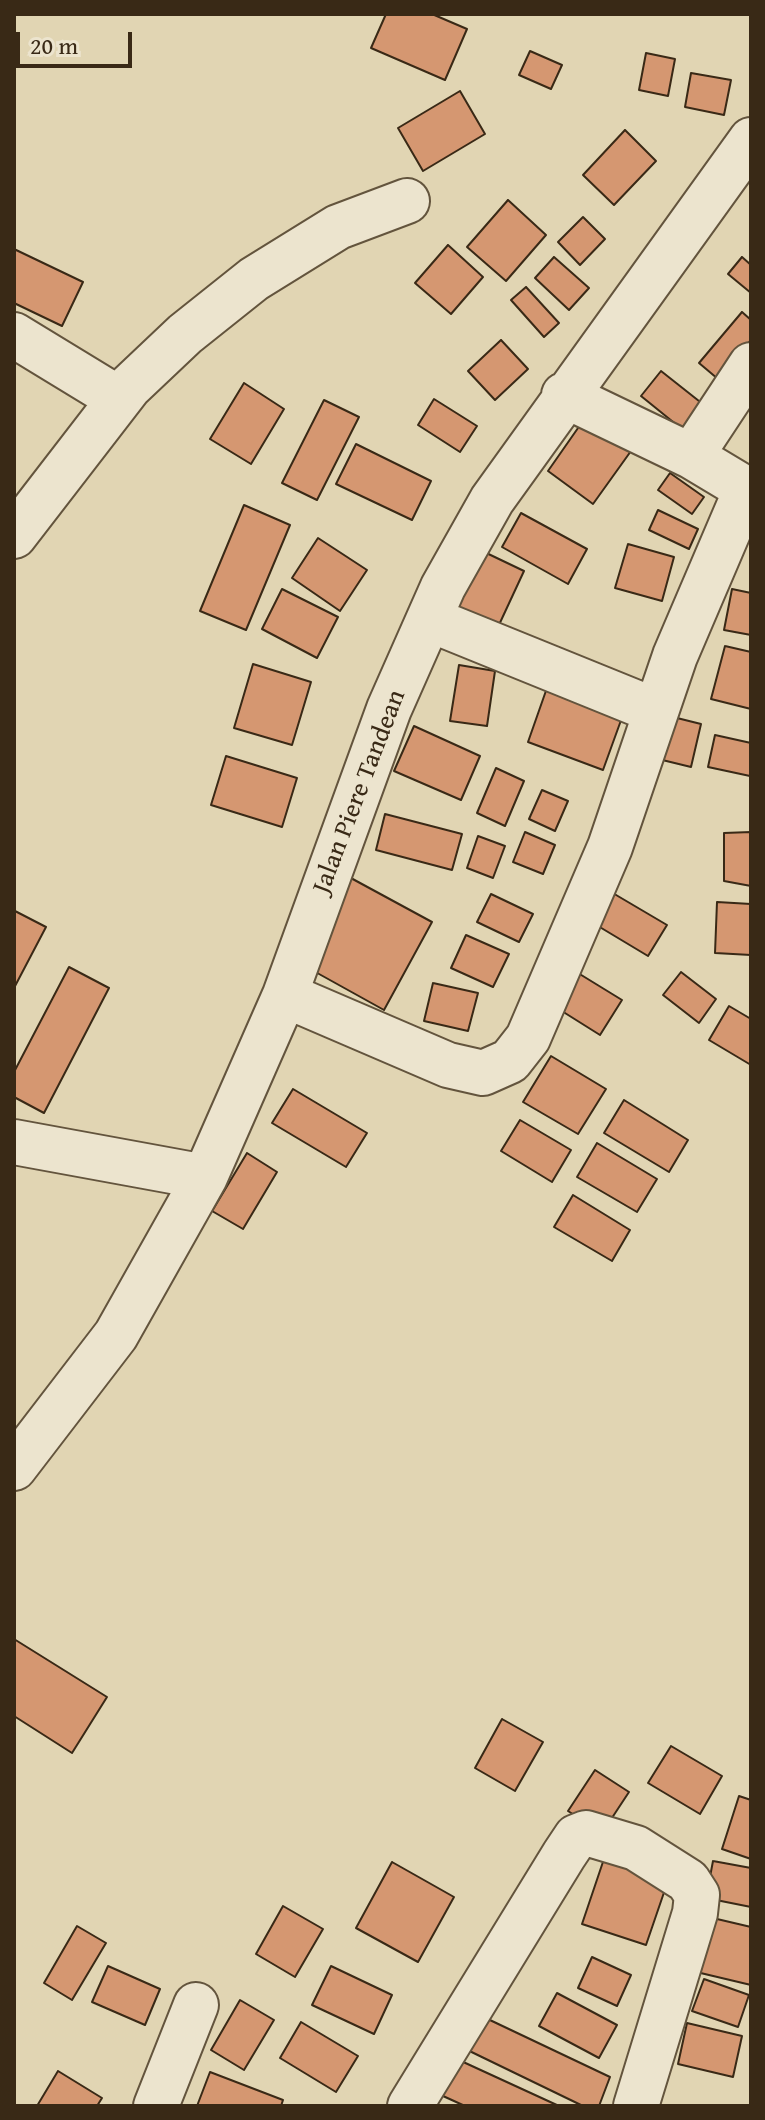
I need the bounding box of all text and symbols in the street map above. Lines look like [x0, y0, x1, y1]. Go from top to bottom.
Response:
scale bar [20, 16, 136, 66]
text: 20 m [30, 28, 78, 63]
street label: Jalan Piere Tandean [307, 686, 413, 898]

